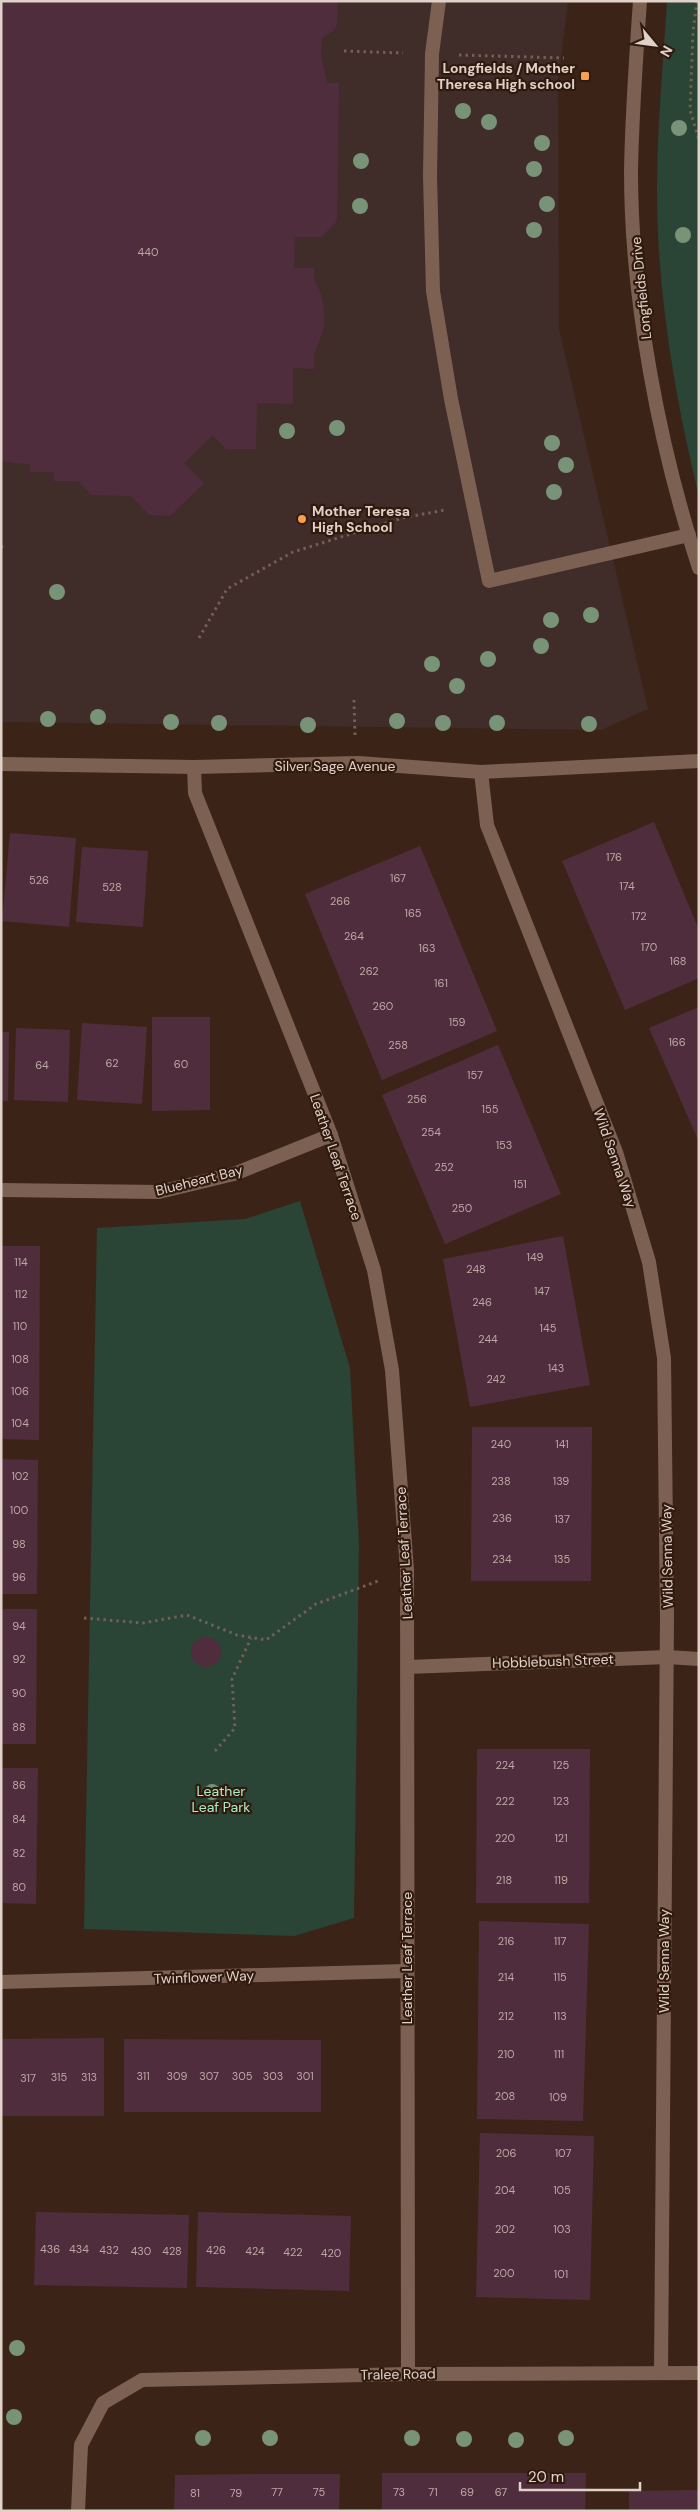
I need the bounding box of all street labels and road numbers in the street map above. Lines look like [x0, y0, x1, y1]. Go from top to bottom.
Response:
street label: Longfields Drive [627, 236, 655, 340]
street label: Silver Sage Avenue [274, 757, 396, 775]
street label: Leather Leaf Terrace [306, 1091, 366, 1223]
street label: Wild Senna Way [590, 1106, 641, 1210]
street label: Blueheart Bay [154, 1160, 245, 1200]
street label: Leather Leaf Terrace [392, 1486, 416, 1620]
street label: Wild Senna Way [657, 1504, 677, 1608]
street label: Hobblebush Street [492, 1650, 614, 1672]
street label: Leather Leaf Terrace [398, 1892, 416, 2024]
street label: Wild Senna Way [655, 1909, 673, 2013]
street label: Twinflower Way [153, 1966, 255, 1988]
street label: Tralee Road [360, 2364, 436, 2384]

